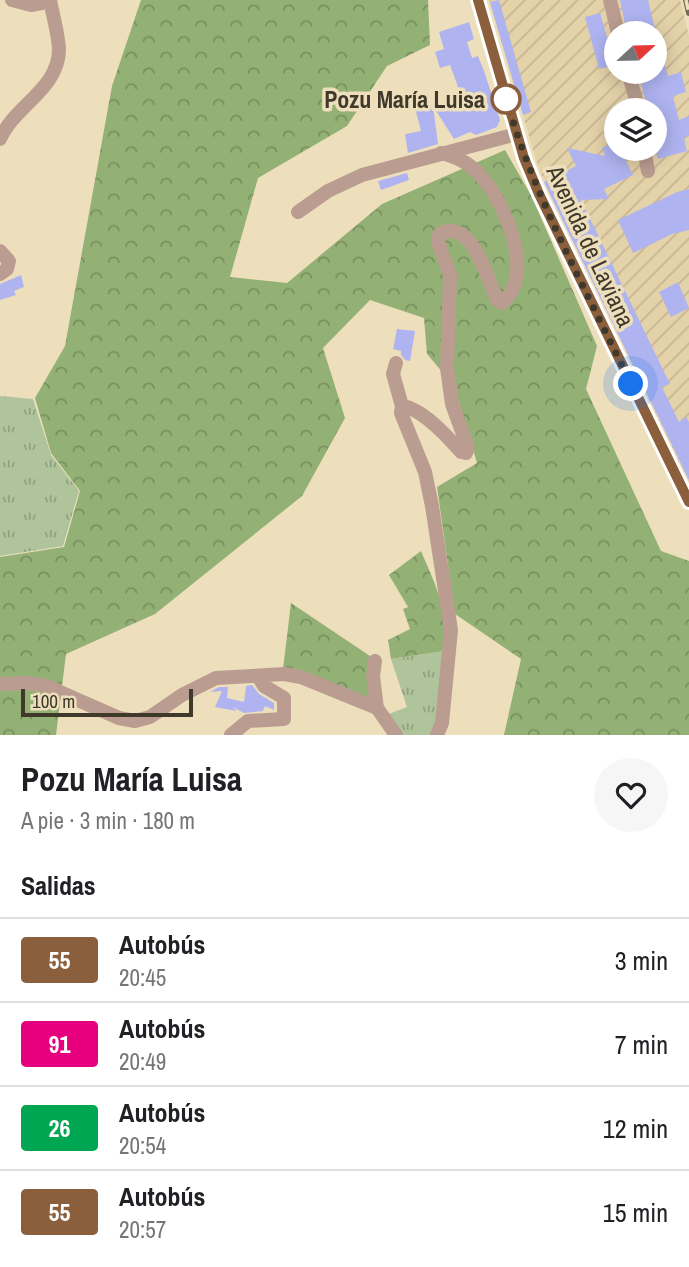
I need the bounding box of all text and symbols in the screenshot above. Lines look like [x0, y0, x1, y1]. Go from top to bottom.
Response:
north arrow [604, 21, 667, 84]
map controls [604, 21, 667, 161]
place label: Pozu María Luisa [324, 83, 485, 115]
marker: Pozu María Luisa [491, 84, 521, 114]
button: layers [604, 98, 667, 161]
street label: Avenida de Laviana [539, 159, 642, 332]
your location [613, 366, 648, 401]
scale bar [21, 686, 192, 718]
text: 100 m [32, 688, 75, 714]
text: Pozu María Luisa [21, 757, 242, 801]
button: heart [594, 758, 668, 832]
text: A pie · 3 min · 180 m [21, 805, 195, 836]
text: Salidas [21, 868, 96, 903]
text: Autobús [119, 927, 205, 962]
text: 3 min [615, 943, 668, 978]
text: 55 [49, 944, 70, 976]
text: 20:45 [119, 962, 166, 993]
text: Autobús [119, 1011, 205, 1046]
text: 7 min [615, 1027, 668, 1062]
text: 91 [49, 1028, 70, 1060]
text: 20:49 [119, 1046, 166, 1077]
text: Autobús [119, 1095, 205, 1130]
text: 12 min [603, 1111, 668, 1146]
text: 26 [49, 1112, 70, 1144]
text: 20:54 [119, 1130, 166, 1161]
text: Autobús [119, 1179, 205, 1214]
text: 15 min [603, 1195, 668, 1230]
text: 55 [49, 1196, 70, 1228]
text: 20:57 [119, 1214, 166, 1245]

